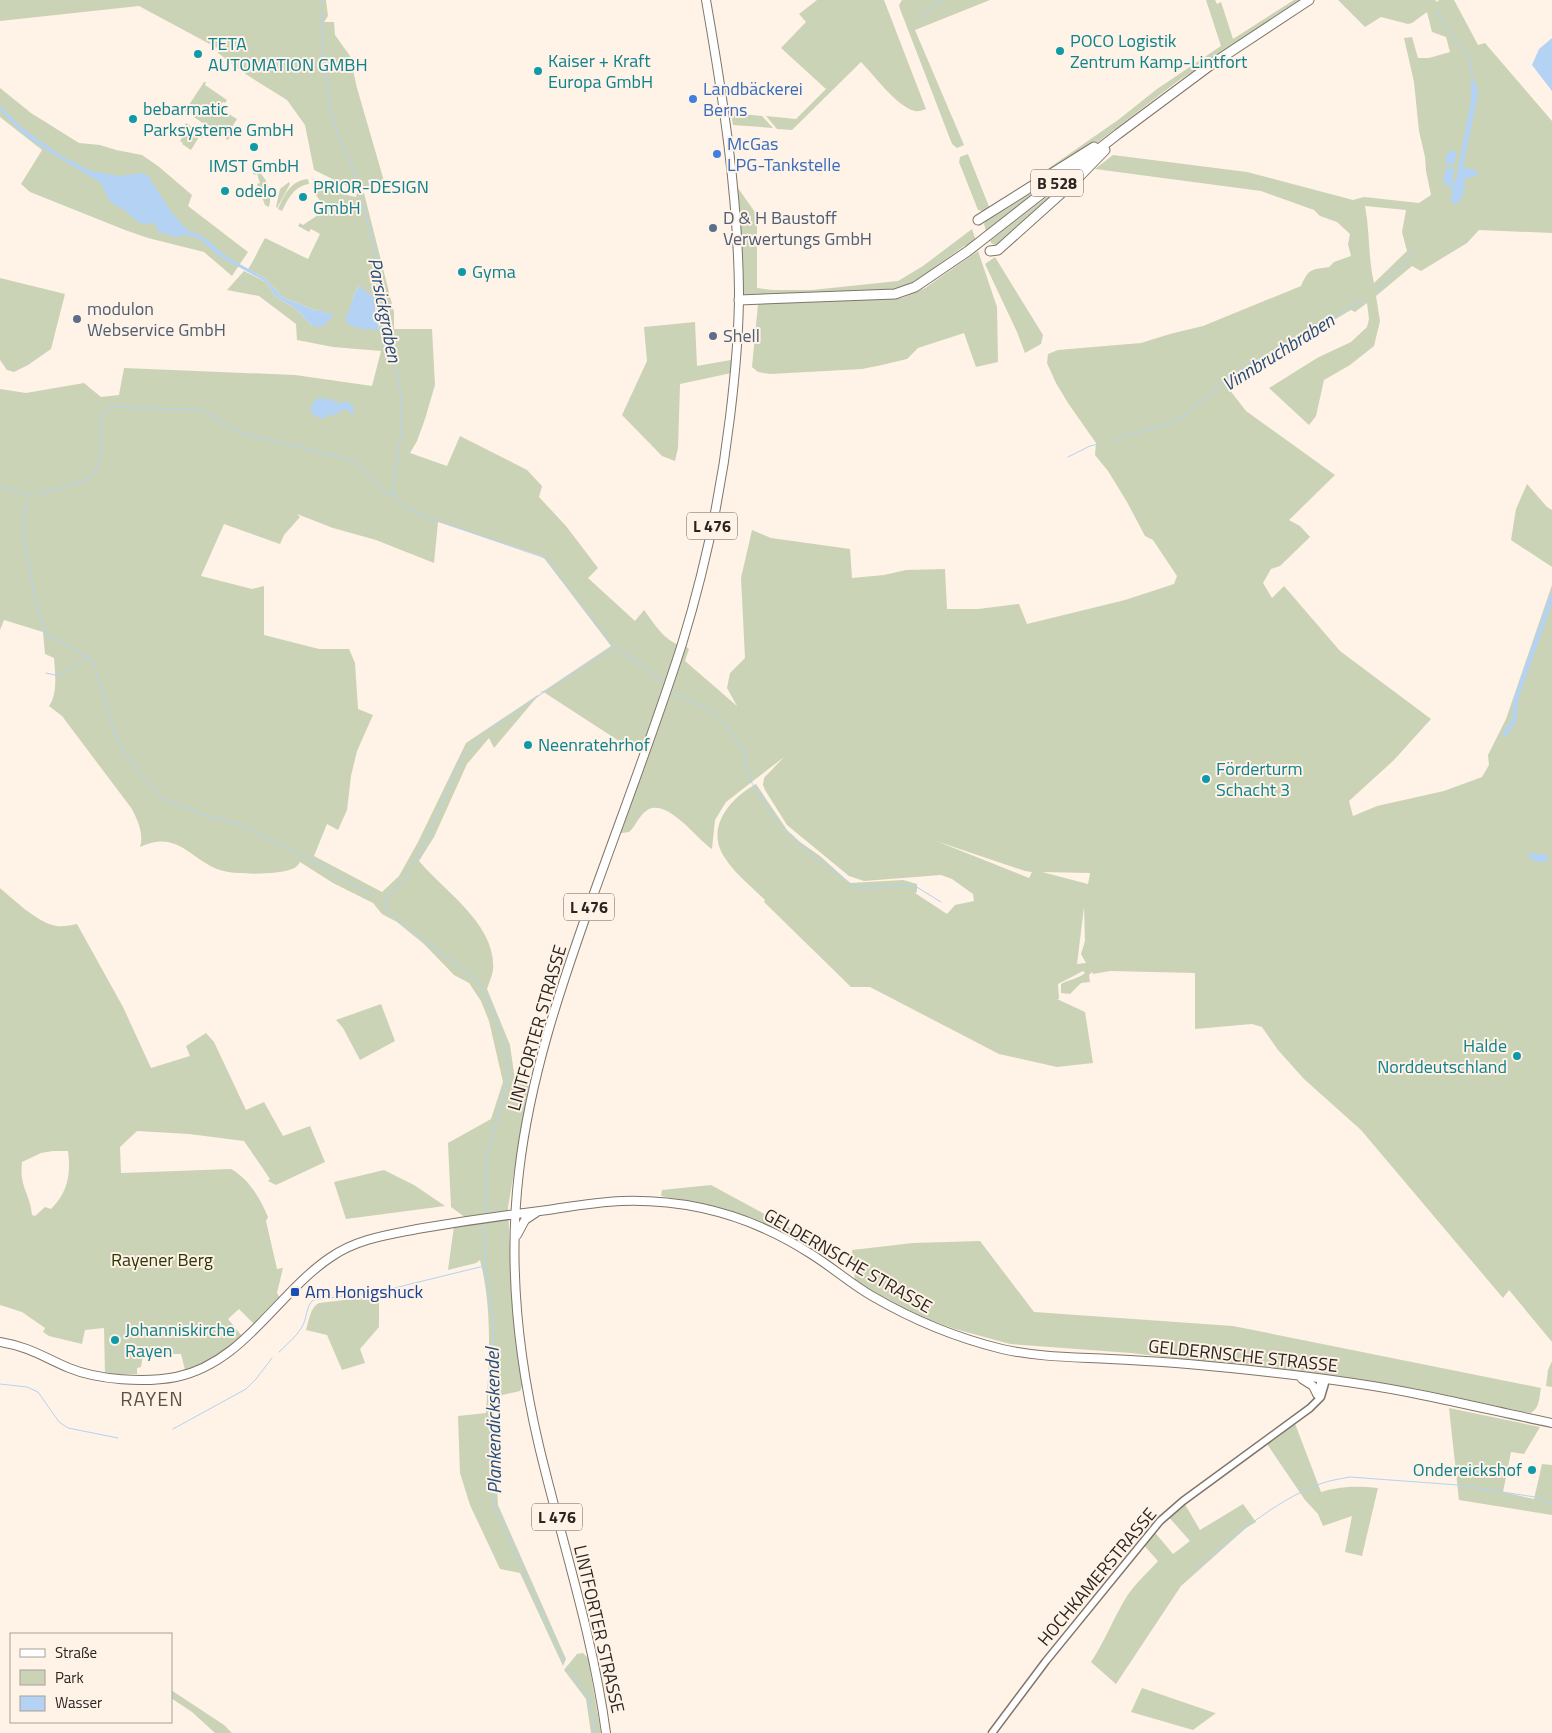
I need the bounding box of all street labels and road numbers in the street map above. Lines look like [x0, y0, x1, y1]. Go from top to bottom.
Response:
road number: B 528 [1031, 170, 1083, 197]
road number: L 476 [687, 512, 737, 540]
road number: L 476 [564, 894, 614, 920]
street label: LINTFORTER STRASSE [500, 942, 573, 1114]
street label: GELDERNSCHE STRASSE [759, 1201, 937, 1320]
street label: GELDERNSCHE STRASSE [1147, 1332, 1339, 1379]
street label: HOCHKAMERSTRASSE [1031, 1502, 1163, 1652]
road number: L 476 [532, 1504, 582, 1530]
street label: LINTFORTER STRASSE [567, 1542, 632, 1716]

